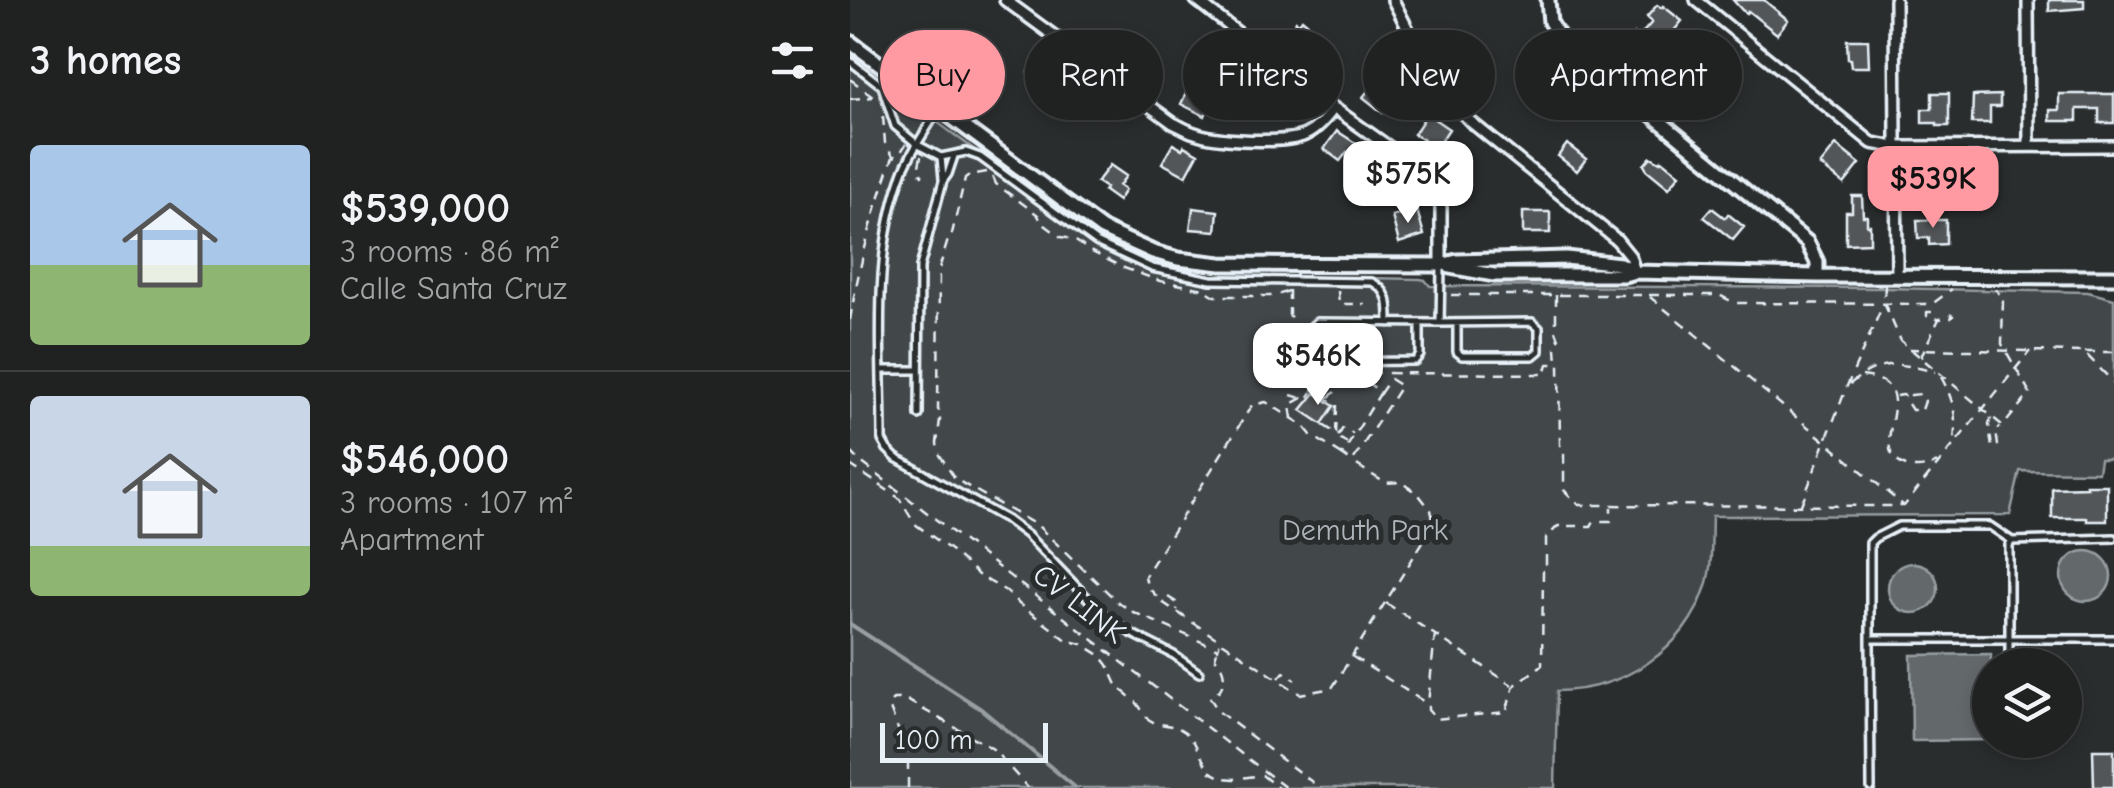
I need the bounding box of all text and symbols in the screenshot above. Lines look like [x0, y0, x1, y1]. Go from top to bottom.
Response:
chip: Buy [880, 30, 1005, 120]
chip: Rent [1025, 30, 1163, 120]
chip: Filters [1183, 30, 1343, 120]
chip: New [1363, 30, 1495, 120]
chip: Apartment [1515, 30, 1742, 120]
icon: filters [765, 33, 820, 88]
text: 3 homes [30, 36, 181, 85]
pin: $575K [1338, 141, 1478, 226]
pin: $539K [1863, 146, 2003, 231]
text: $575K [1365, 155, 1451, 192]
text: $539K [1890, 160, 1976, 197]
text: $539,000 [340, 184, 510, 233]
icon: home [110, 185, 230, 305]
text: 3 rooms · 86 m² [340, 233, 559, 270]
text: Calle Santa Cruz [340, 270, 567, 307]
pin: $546K [1248, 323, 1388, 408]
text: $546K [1275, 337, 1361, 374]
text: $546,000 [340, 435, 509, 484]
icon: home [110, 436, 230, 556]
text: 3 rooms · 107 m² [340, 484, 572, 521]
park label: Demuth Park [1282, 513, 1449, 548]
text: Apartment [340, 521, 483, 558]
street label: CV LINK [1026, 557, 1132, 651]
map controls [1972, 648, 2082, 758]
button: layers [1972, 648, 2082, 758]
scale bar [880, 718, 1048, 762]
text: 100 m [895, 724, 973, 756]

